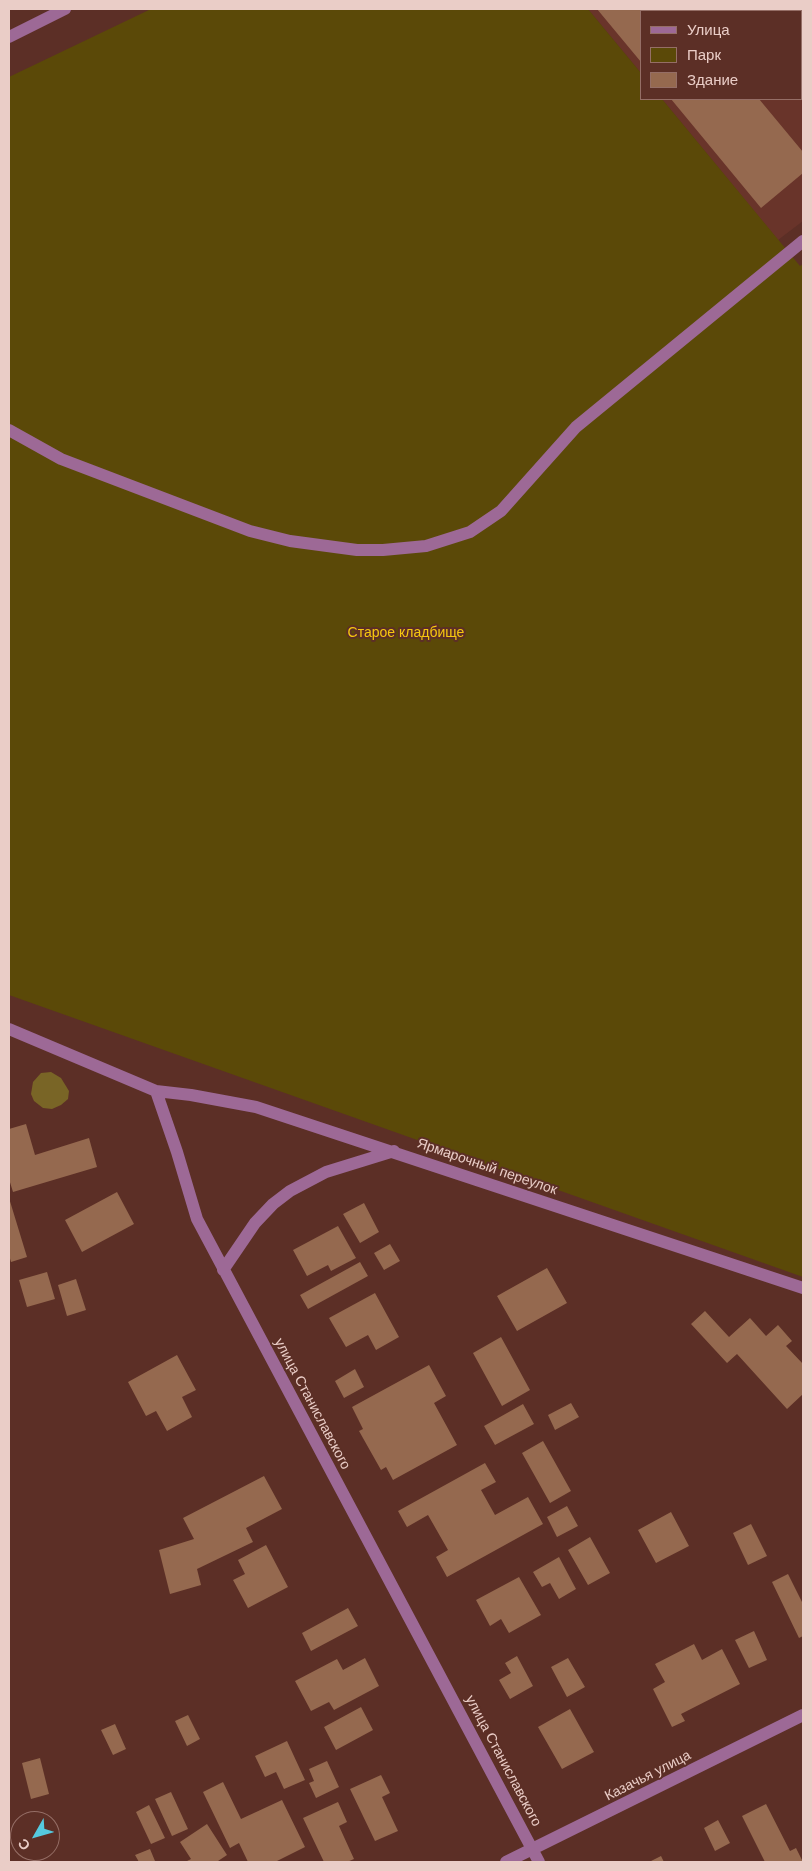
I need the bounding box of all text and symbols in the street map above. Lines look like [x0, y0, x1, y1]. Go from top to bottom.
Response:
legend [640, 10, 802, 100]
text: Улица [687, 21, 730, 38]
text: Парк [687, 46, 721, 63]
text: Здание [687, 71, 738, 88]
park label: Старое кладбище [348, 625, 464, 641]
street label: Ярмарочный переулок [415, 1135, 559, 1199]
street label: улица Станиславского [270, 1336, 354, 1472]
street label: улица Станиславского [461, 1693, 545, 1829]
street label: Казачья улица [602, 1747, 694, 1805]
north arrow [10, 1811, 60, 1861]
text: С [15, 1836, 33, 1854]

